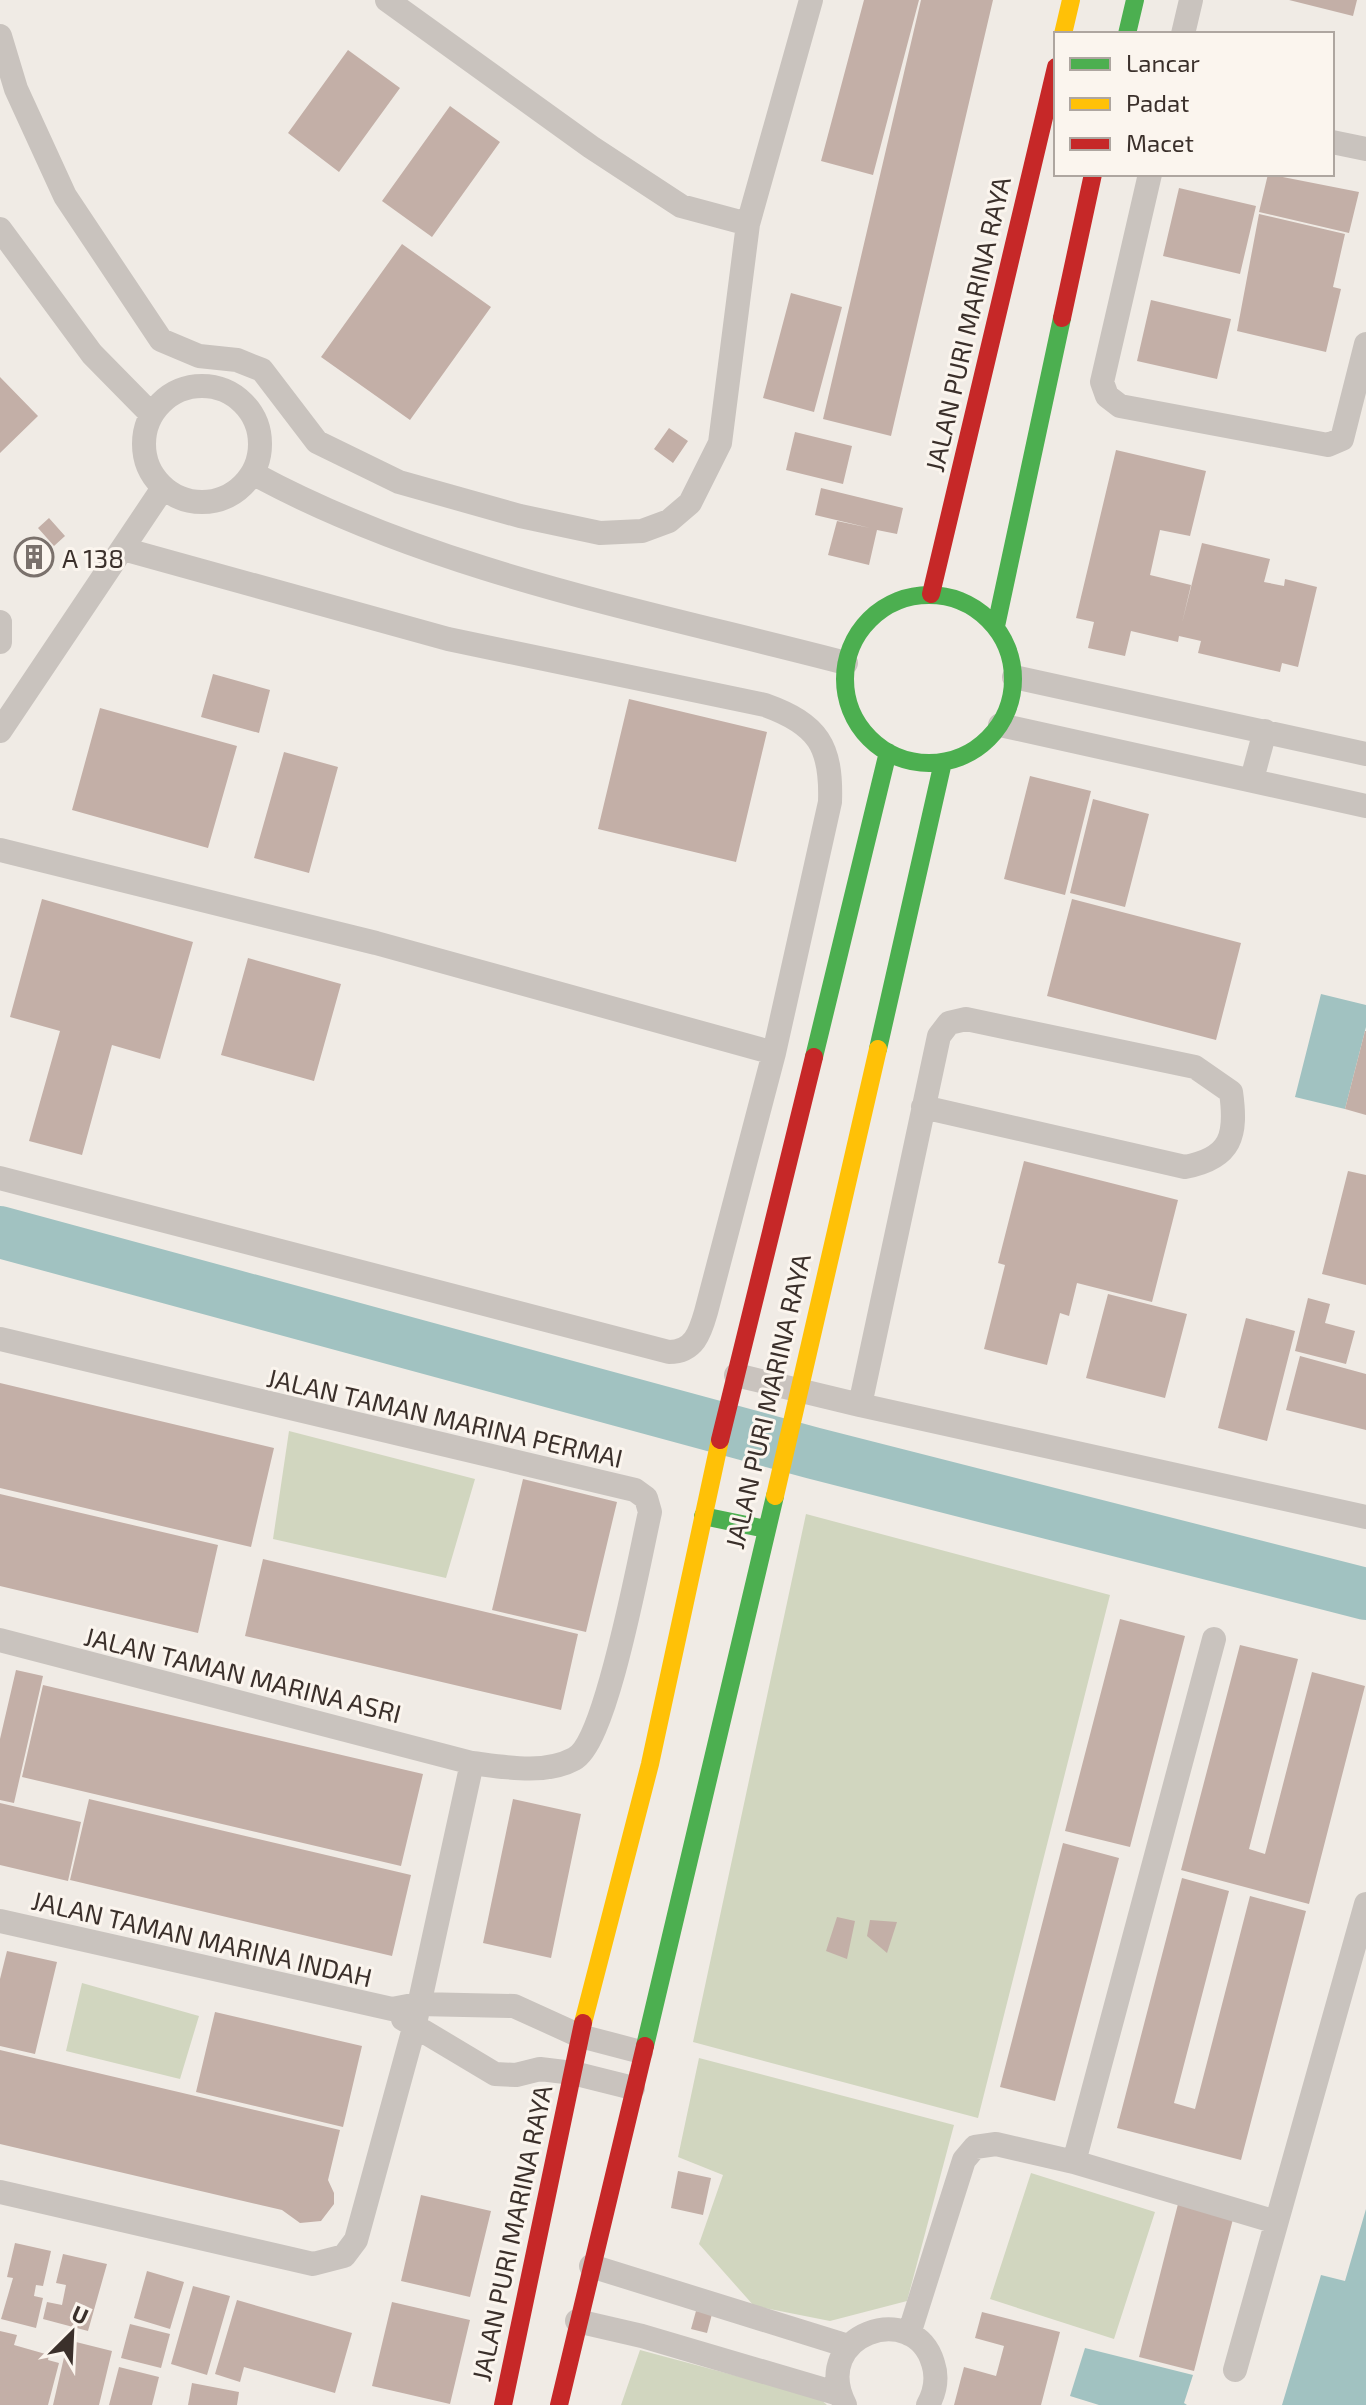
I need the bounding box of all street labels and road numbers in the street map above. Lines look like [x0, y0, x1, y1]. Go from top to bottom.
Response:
street label: JALAN PURI MARINA RAYA [918, 173, 1016, 475]
street label: JALAN PURI MARINA RAYA [718, 1250, 816, 1552]
street label: JALAN TAMAN MARINA PERMAI [264, 1361, 626, 1473]
street label: JALAN TAMAN MARINA ASRI [81, 1620, 405, 1728]
street label: JALAN TAMAN MARINA INDAH [29, 1884, 375, 1992]
street label: JALAN PURI MARINA RAYA [464, 2082, 558, 2384]

